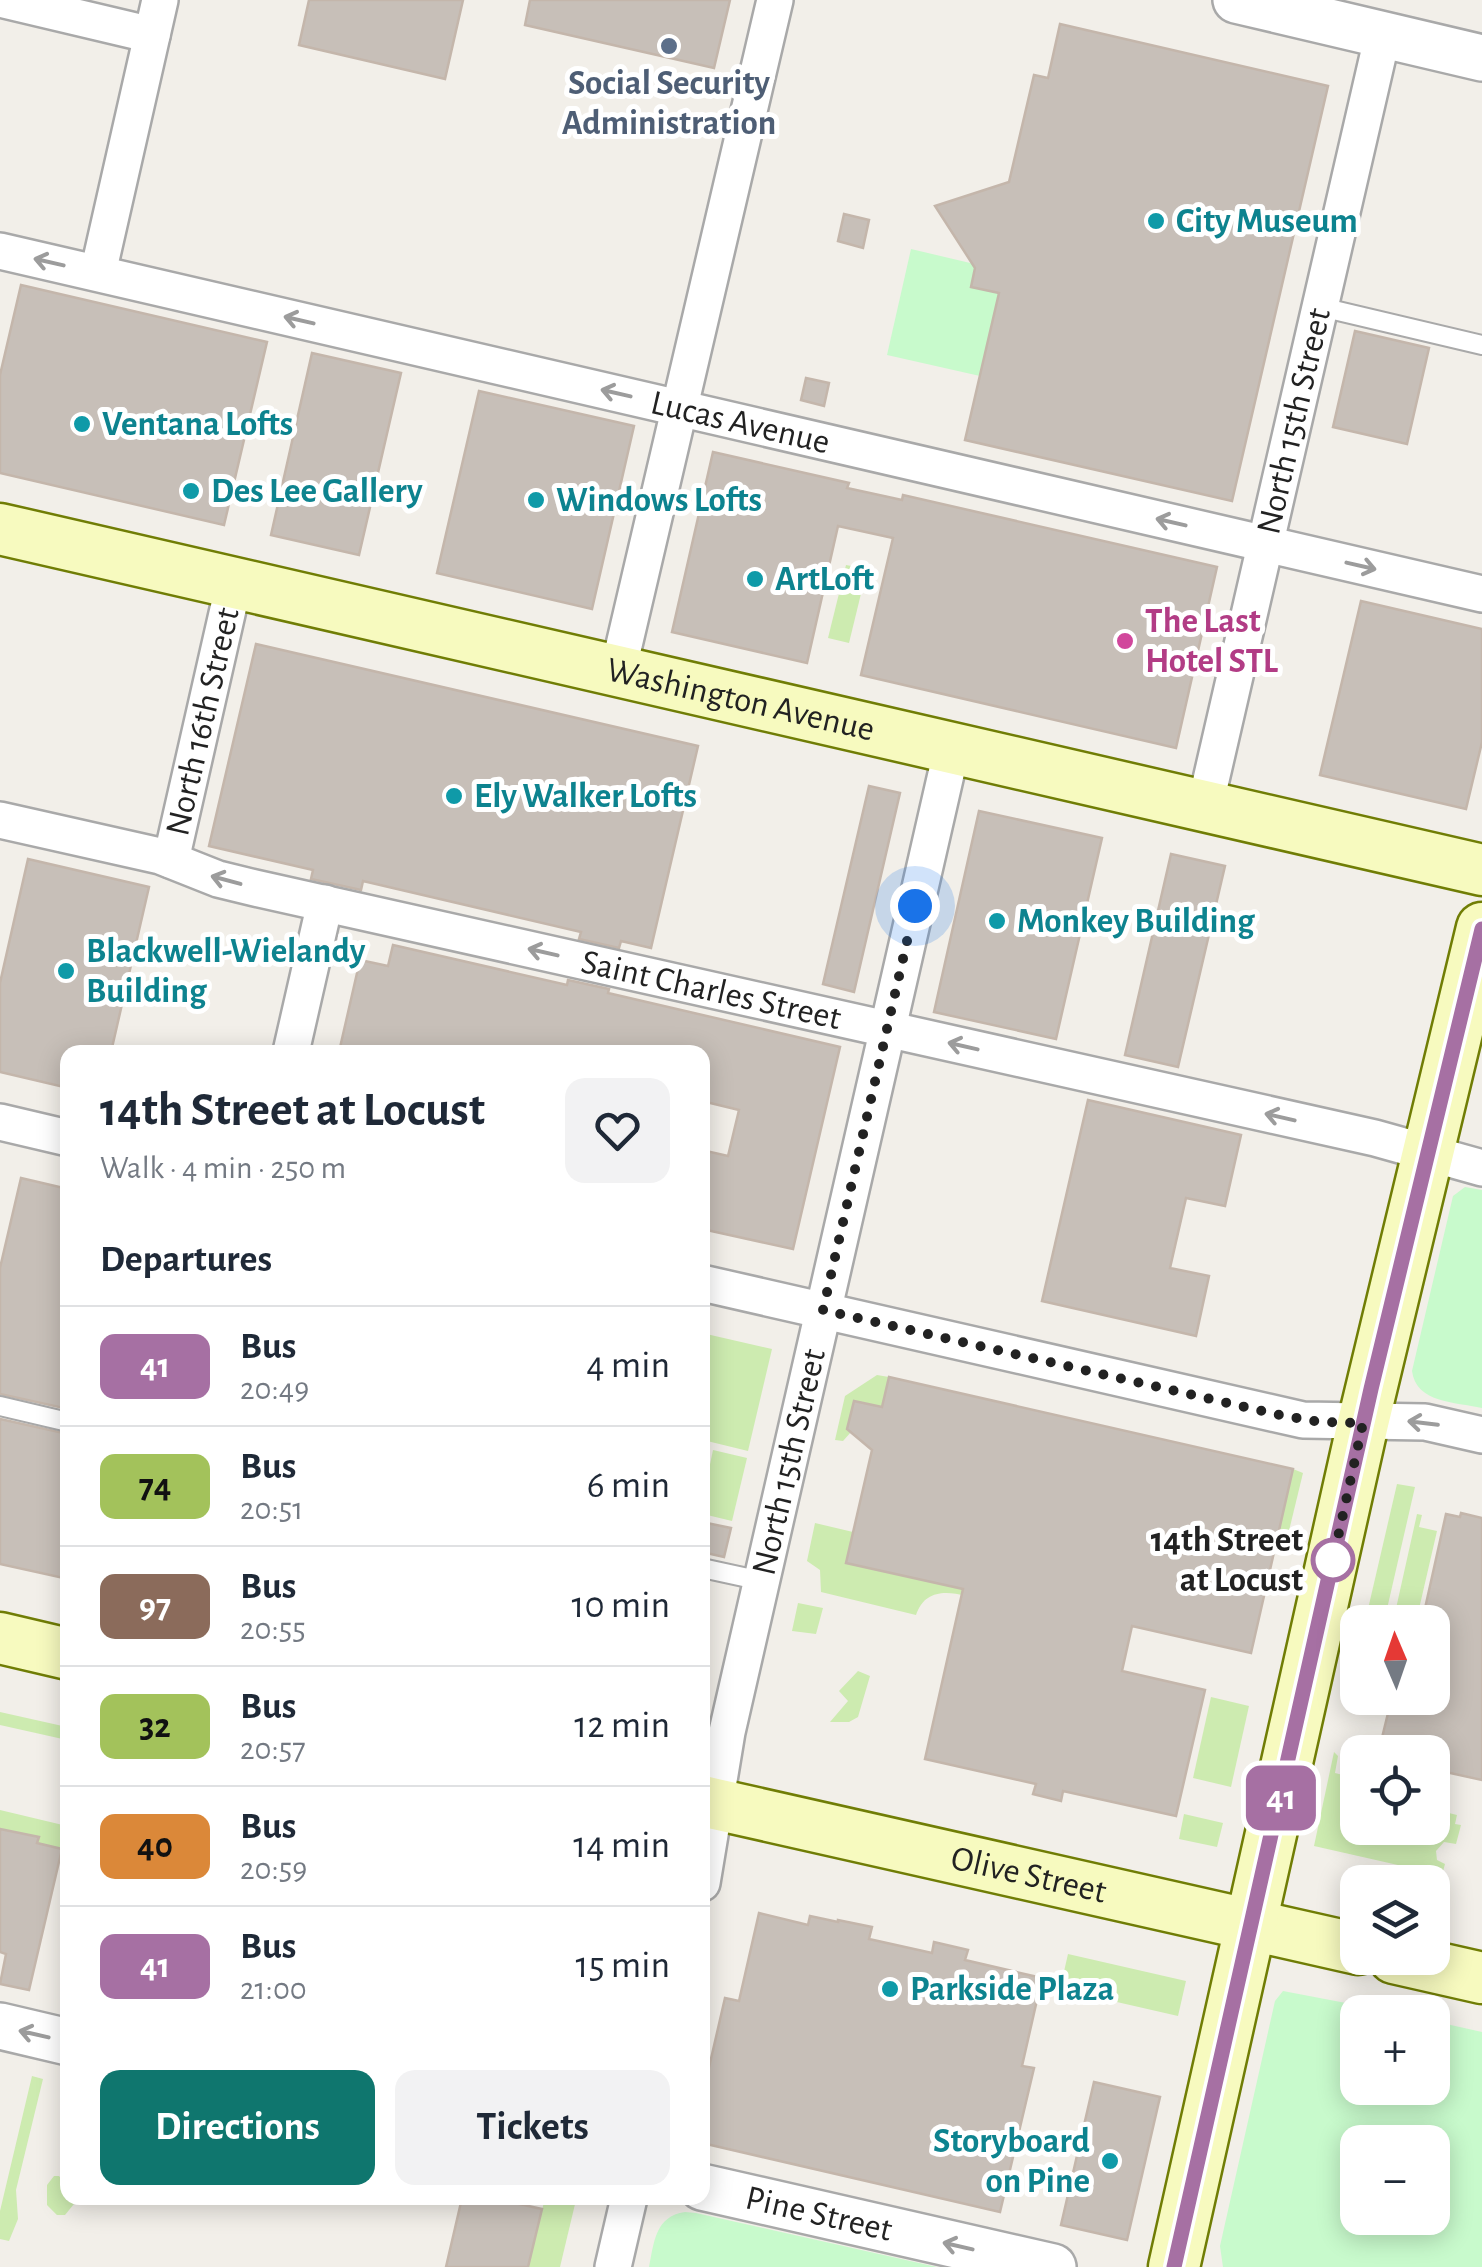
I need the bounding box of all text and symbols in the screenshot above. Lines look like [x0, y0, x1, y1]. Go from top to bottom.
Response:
marker: Social Security Administration [658, 35, 680, 57]
place label: Social Security Administration [562, 66, 776, 141]
place label: City Museum [1176, 204, 1358, 239]
marker: City Museum [1145, 210, 1167, 232]
one-way arrow [34, 252, 66, 270]
street label: North 15th Street [1251, 305, 1337, 537]
one-way arrow [284, 310, 316, 328]
one-way arrow [600, 383, 632, 401]
street label: Lucas Avenue [648, 385, 833, 460]
place label: Ventana Lofts [102, 407, 293, 442]
marker: Ventana Lofts [71, 413, 93, 435]
place label: Des Lee Gallery [211, 474, 423, 509]
marker: Des Lee Gallery [180, 480, 202, 502]
place label: Windows Lofts [556, 483, 762, 518]
marker: Windows Lofts [525, 489, 547, 511]
one-way arrow [1156, 512, 1188, 530]
one-way arrow [1344, 558, 1376, 576]
place label: ArtLoft [775, 562, 874, 597]
marker: ArtLoft [744, 568, 766, 590]
street label: North 16th Street [160, 604, 245, 839]
place label: The Last Hotel STL [1145, 604, 1279, 679]
marker: The Last Hotel STL [1114, 630, 1136, 652]
street label: Washington Avenue [603, 652, 878, 747]
place label: Ely Walker Lofts [474, 779, 697, 814]
marker: Ely Walker Lofts [443, 785, 465, 807]
one-way arrow [211, 870, 242, 889]
your location [890, 881, 940, 931]
place label: Monkey Building [1017, 904, 1255, 939]
marker: Monkey Building [986, 910, 1008, 932]
place label: Blackwell-Wielandy Building [86, 934, 366, 1009]
one-way arrow [528, 942, 560, 960]
street label: Saint Charles Street [578, 944, 844, 1036]
marker: Blackwell-Wielandy Building [55, 960, 77, 982]
one-way arrow [948, 1036, 980, 1054]
button: heart [565, 1078, 670, 1183]
text: 14th Street at Locust [100, 1087, 485, 1135]
one-way arrow [1265, 1107, 1297, 1125]
text: Walk · 4 min · 250 m [100, 1152, 346, 1184]
text: Departures [100, 1241, 272, 1279]
text: Bus [240, 1328, 296, 1366]
street label: North 15th Street [746, 1346, 832, 1578]
text: 4 min [586, 1347, 670, 1385]
text: 41 [140, 1349, 170, 1384]
text: 20:49 [240, 1373, 309, 1405]
one-way arrow [1407, 1414, 1440, 1432]
text: Bus [240, 1448, 296, 1486]
text: 6 min [587, 1467, 670, 1505]
text: 74 [139, 1469, 171, 1504]
text: 20:51 [240, 1493, 303, 1525]
place label: 14th Street at Locust [1151, 1523, 1303, 1598]
marker: 14th Street at Locust [1312, 1539, 1354, 1581]
text: Bus [240, 1568, 296, 1606]
text: 10 min [571, 1587, 670, 1625]
text: 97 [139, 1589, 171, 1624]
north arrow [1340, 1605, 1450, 1715]
map controls [1340, 1605, 1450, 2235]
text: 20:55 [240, 1613, 306, 1645]
text: Bus [240, 1688, 296, 1726]
text: 12 min [574, 1707, 670, 1745]
text: 32 [139, 1709, 171, 1744]
text: 20:57 [240, 1733, 306, 1765]
button: locate [1340, 1735, 1450, 1845]
line badge: 41 [1236, 1766, 1326, 1830]
text: 41 [1266, 1781, 1296, 1816]
text: Bus [240, 1808, 296, 1846]
text: 14 min [573, 1827, 670, 1865]
text: 40 [137, 1829, 173, 1864]
street label: Olive Street [948, 1840, 1110, 1909]
text: 20:59 [240, 1853, 307, 1885]
button: layers [1340, 1865, 1450, 1975]
text: Bus [240, 1928, 296, 1966]
text: 15 min [576, 1947, 670, 1985]
text: 41 [140, 1949, 170, 1984]
place label: Parkside Plaza [910, 1972, 1114, 2007]
text: 21:00 [240, 1973, 307, 2005]
marker: Parkside Plaza [879, 1978, 901, 2000]
button: + [1340, 1995, 1450, 2105]
one-way arrow [19, 2024, 51, 2042]
button: Directions [100, 2070, 375, 2185]
button: Tickets [395, 2070, 670, 2185]
place label: Storyboard on Pine [933, 2124, 1090, 2199]
button: − [1340, 2125, 1450, 2235]
marker: Storyboard on Pine [1099, 2150, 1121, 2172]
street label: Pine Street [742, 2180, 896, 2247]
one-way arrow [943, 2236, 975, 2254]

